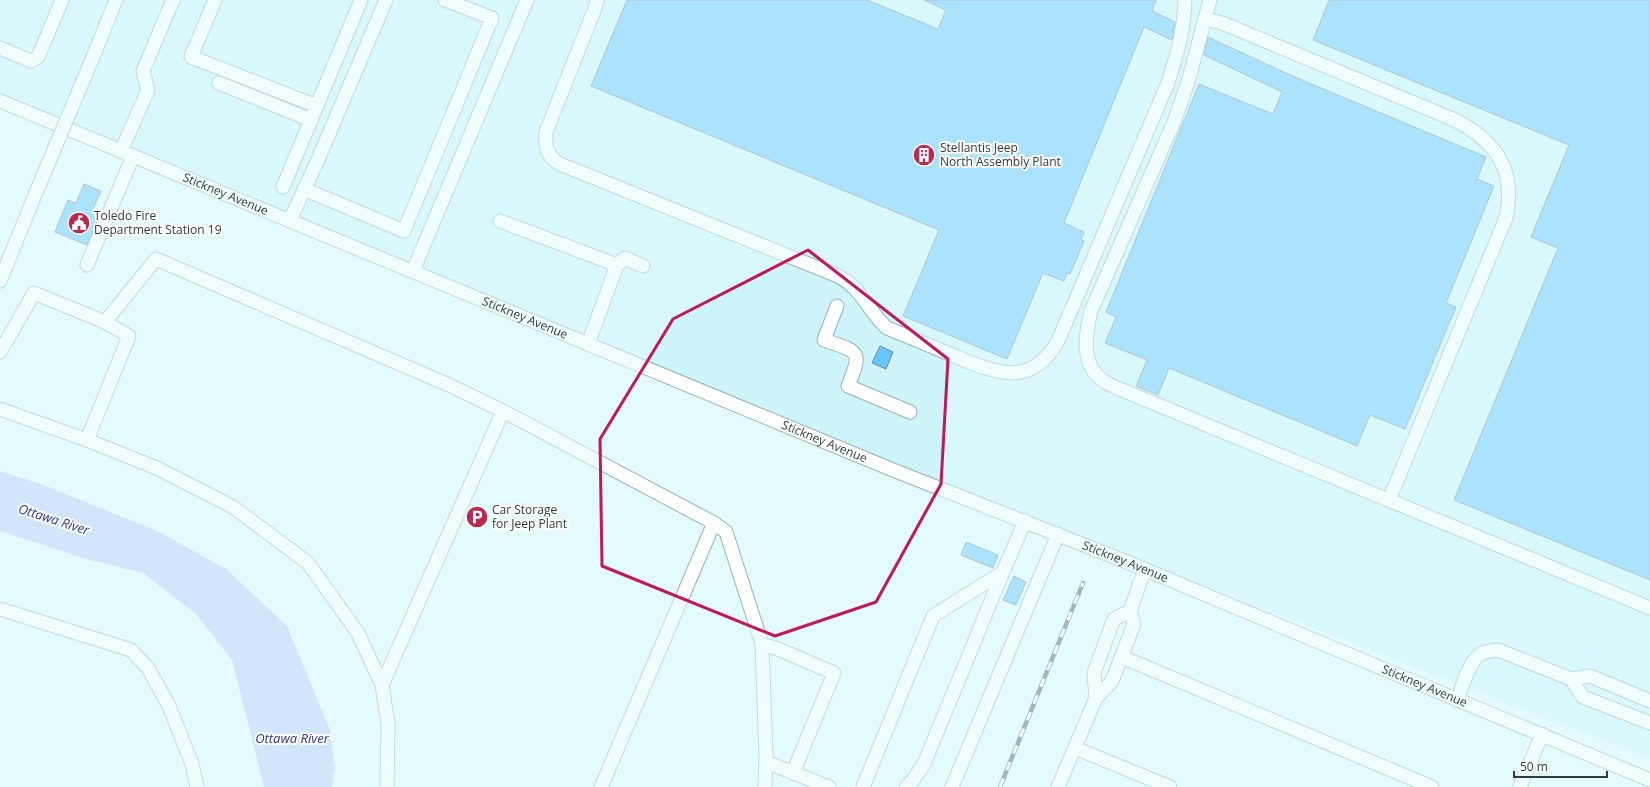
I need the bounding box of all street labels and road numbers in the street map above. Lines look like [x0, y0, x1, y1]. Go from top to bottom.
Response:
street label: Stickney Avenue [180, 168, 271, 219]
street label: Stickney Avenue [480, 292, 571, 343]
street label: Stickney Avenue [779, 416, 870, 467]
street label: Stickney Avenue [1080, 536, 1171, 586]
street label: Stickney Avenue [1379, 660, 1470, 711]

